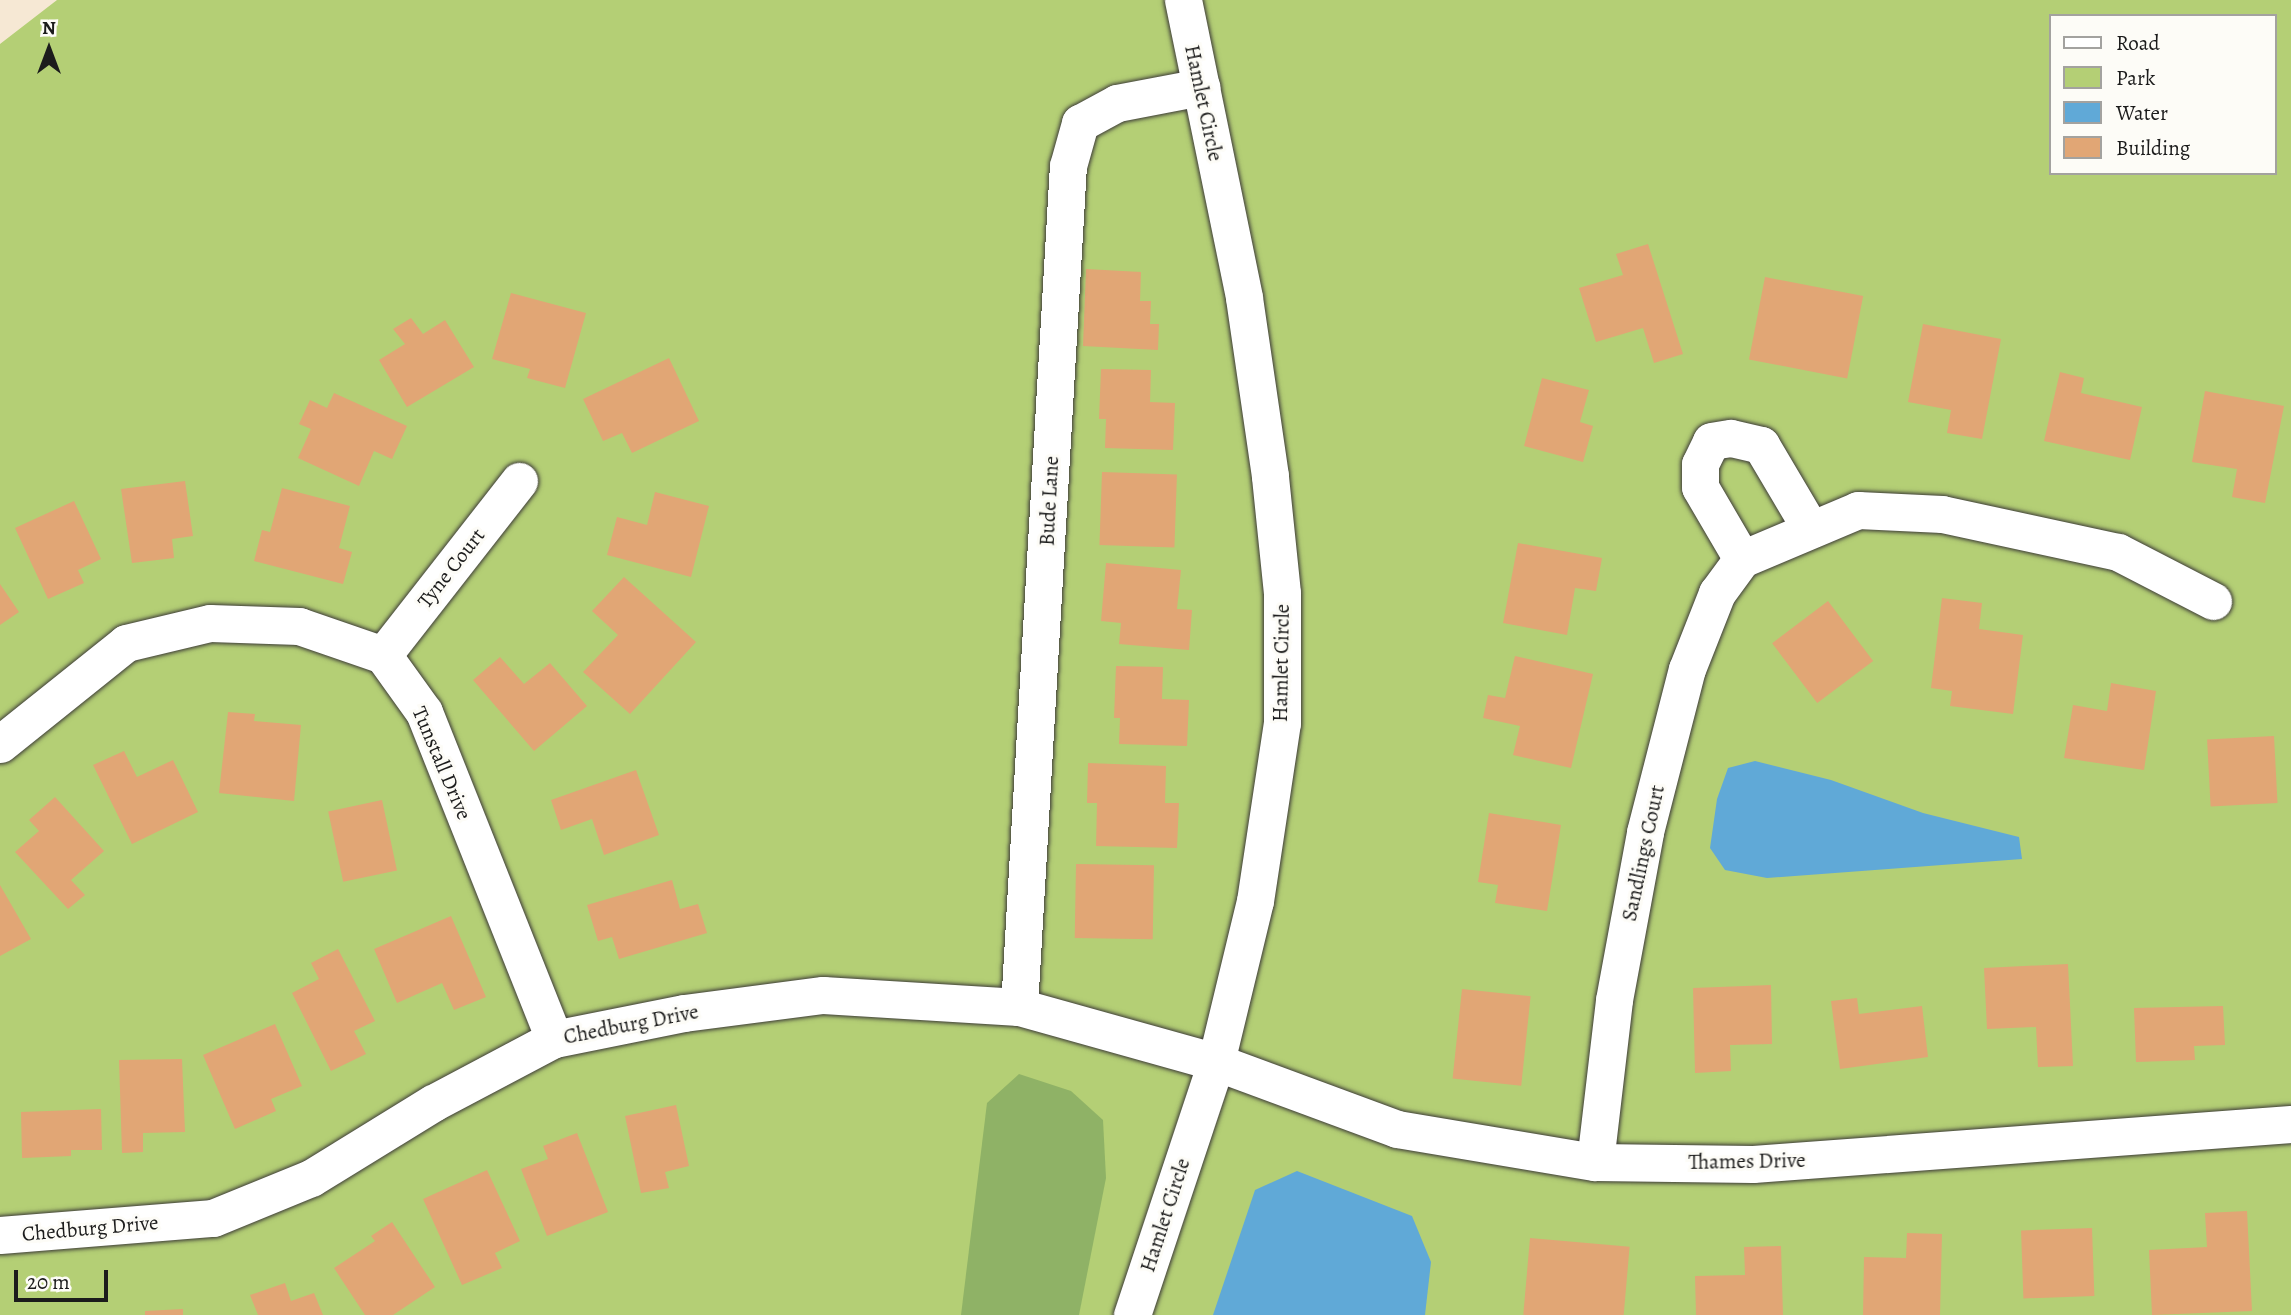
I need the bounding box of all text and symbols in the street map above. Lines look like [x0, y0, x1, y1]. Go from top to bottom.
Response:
north arrow [14, 14, 84, 84]
legend [2050, 14, 2277, 175]
text: N [42, 15, 56, 41]
text: Road [2116, 29, 2160, 57]
street label: Hamlet Circle [1179, 43, 1229, 163]
text: Park [2116, 64, 2155, 92]
text: Water [2116, 99, 2168, 127]
text: Building [2116, 134, 2190, 162]
street label: Bude Lane [1034, 455, 1064, 547]
street label: Tyne Court [412, 523, 490, 613]
street label: Hamlet Circle [1267, 604, 1295, 722]
street label: Tunstall Drive [407, 703, 477, 823]
street label: Sandlings Court [1616, 783, 1670, 923]
street label: Chedburg Drive [561, 999, 701, 1049]
street label: Thames Drive [1688, 1147, 1806, 1175]
street label: Hamlet Circle [1135, 1155, 1195, 1275]
street label: Chedburg Drive [21, 1209, 159, 1247]
scale bar [18, 1256, 112, 1300]
text: 20 m [27, 1268, 70, 1296]

